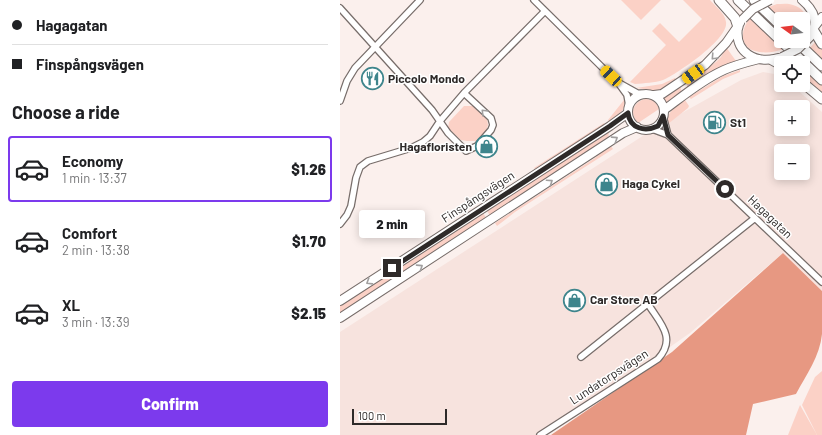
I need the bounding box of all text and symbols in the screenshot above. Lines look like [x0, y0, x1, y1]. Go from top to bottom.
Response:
north arrow [774, 12, 810, 48]
map controls [774, 12, 810, 180]
text: Hagagatan [36, 16, 108, 34]
one-way arrow [711, 52, 718, 60]
text: Finspångsvägen [36, 55, 144, 73]
button: locate [774, 56, 810, 92]
car [680, 62, 706, 86]
car [598, 63, 624, 89]
restaurant icon: Piccolo Mondo [359, 66, 385, 92]
place label: Piccolo Mondo [388, 71, 465, 85]
button: + [774, 100, 810, 136]
text: Choose a ride [12, 101, 120, 123]
one-way arrow [481, 109, 489, 117]
fuel station icon: St1 [701, 110, 727, 136]
place label: St1 [730, 115, 746, 129]
shop icon: Hagafloristen [474, 134, 500, 160]
one-way arrow [611, 136, 618, 144]
place label: Hagafloristen [400, 139, 472, 153]
button: − [774, 144, 810, 180]
icon: car [14, 151, 50, 187]
text: Economy [62, 152, 123, 170]
text: $1.26 [291, 160, 326, 178]
street label: Finspångsvägen [438, 167, 517, 225]
text: 1 min · 13:37 [62, 170, 127, 186]
shop icon: Haga Cykel [594, 171, 620, 197]
place label: Haga Cykel [622, 176, 680, 190]
one-way arrow [546, 179, 553, 186]
route start [716, 180, 734, 198]
street label: Hagagatan [746, 192, 796, 241]
callout: 2 min [359, 210, 425, 238]
text: 2 min [376, 216, 408, 232]
icon: car [14, 223, 50, 259]
text: Comfort [62, 224, 117, 242]
text: $1.70 [292, 232, 326, 250]
text: 2 min · 13:38 [62, 242, 130, 258]
route end [383, 259, 401, 277]
one-way arrow [416, 264, 423, 271]
one-way arrow [366, 277, 373, 285]
shop icon: Car Store AB [562, 287, 588, 313]
place label: Car Store AB [590, 292, 658, 306]
icon: car [14, 295, 50, 331]
text: XL [62, 296, 80, 314]
text: $2.15 [291, 304, 326, 322]
text: 3 min · 13:39 [62, 314, 129, 330]
street label: Lundatorpsvägen [567, 346, 650, 407]
button: Confirm [12, 381, 328, 427]
scale bar [352, 407, 447, 426]
text: 100 m [358, 409, 386, 422]

